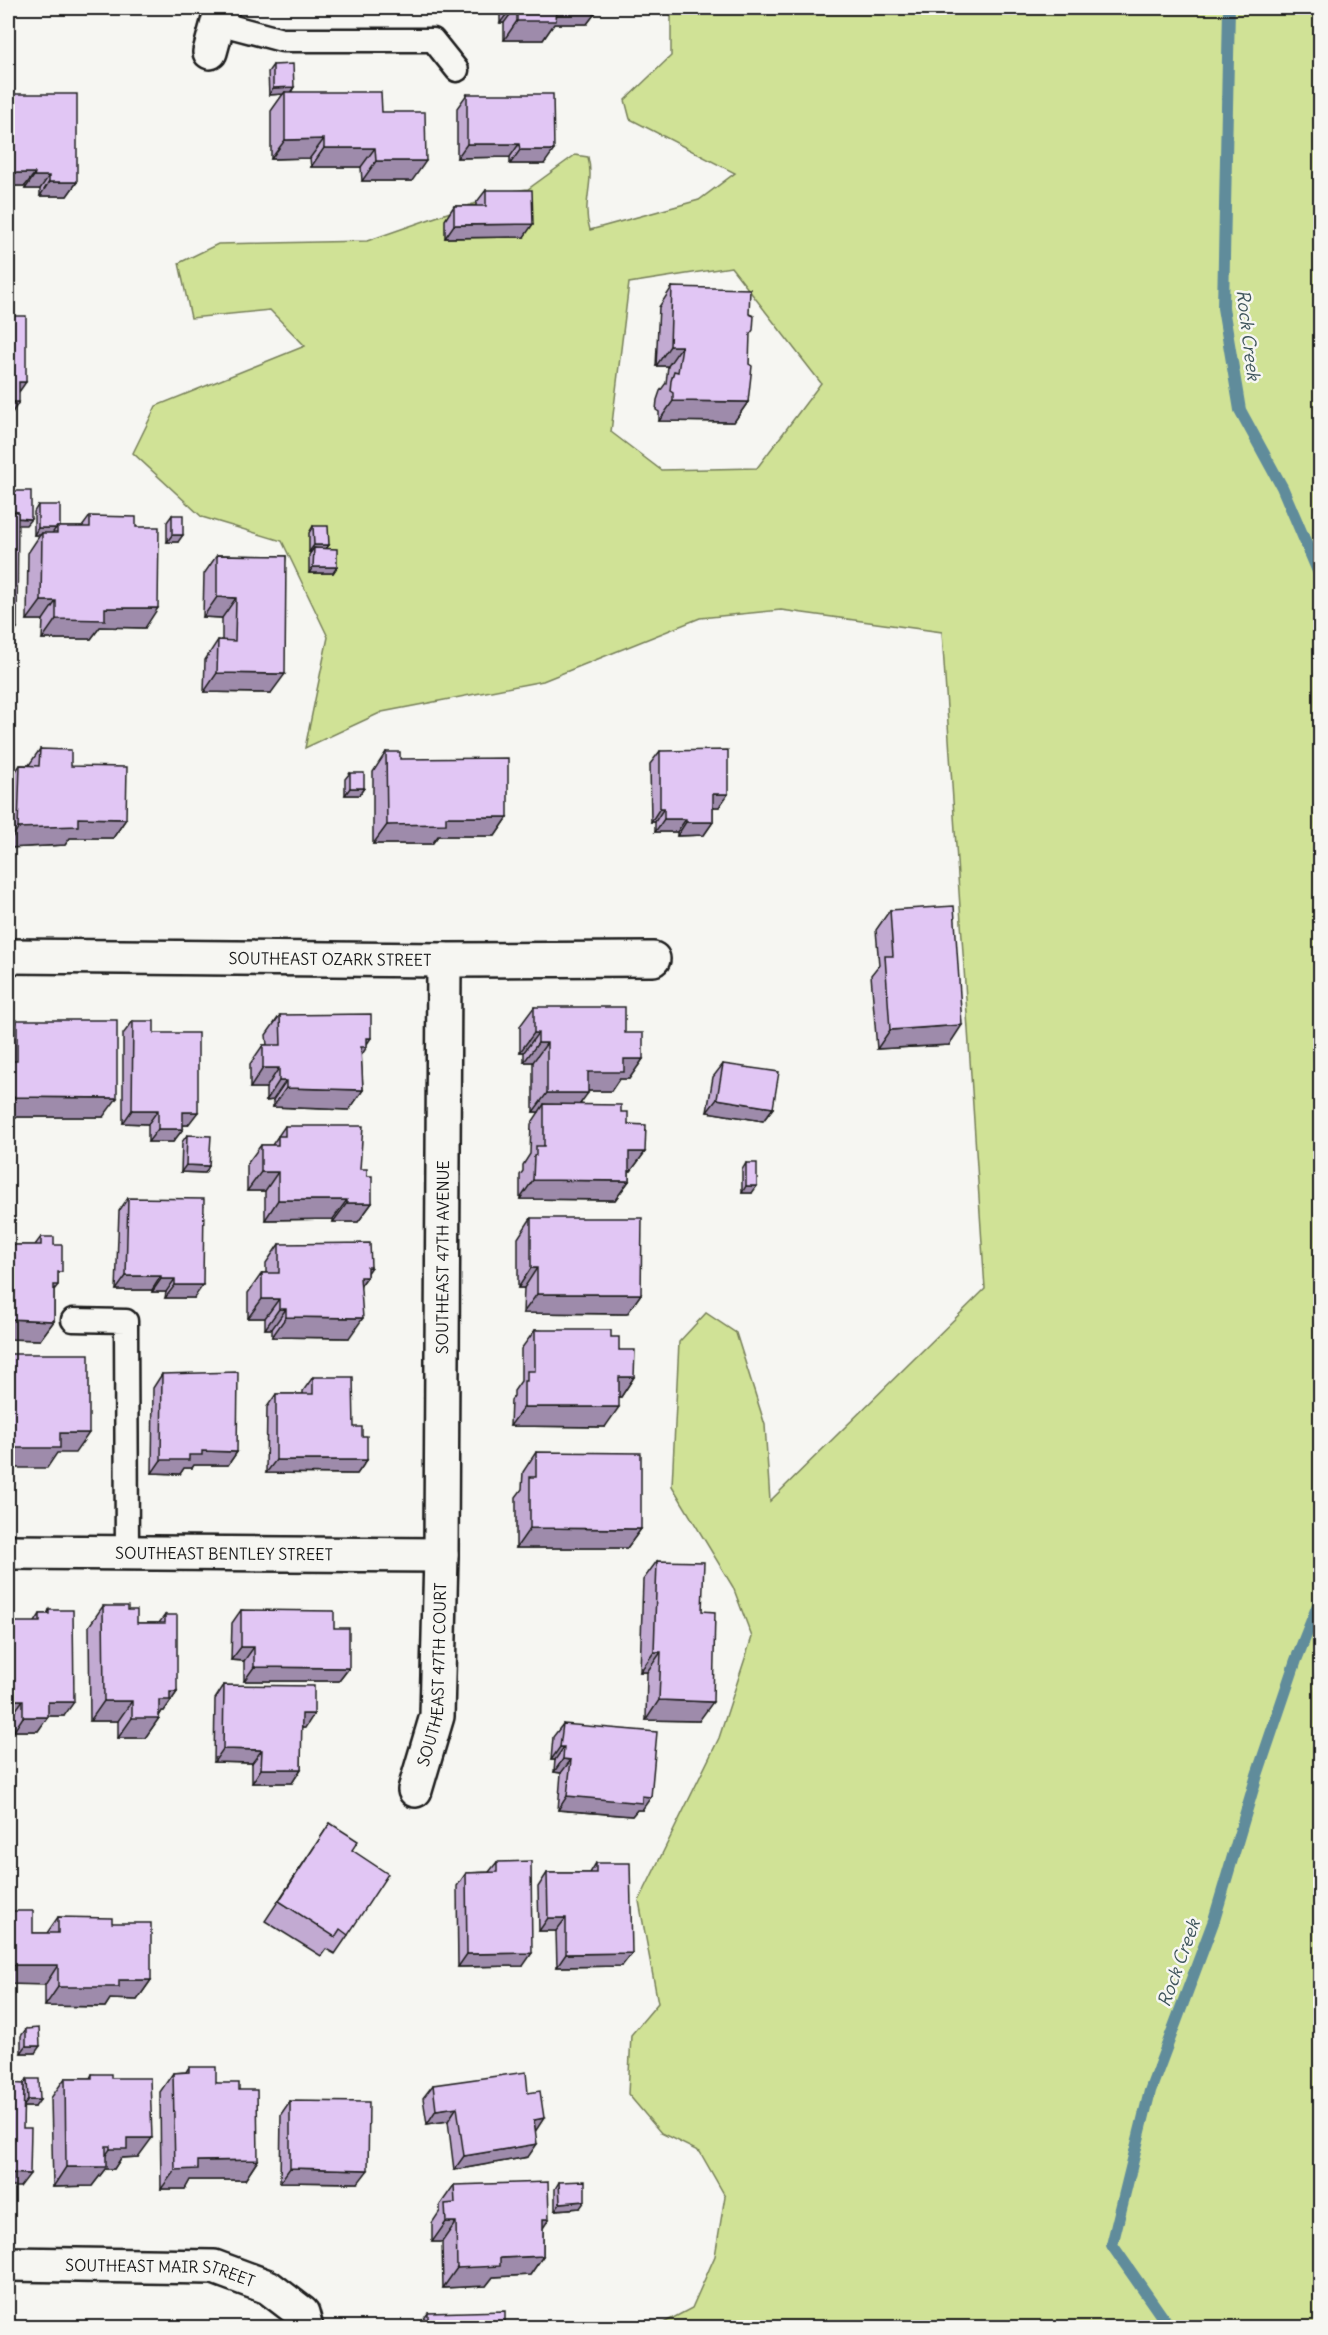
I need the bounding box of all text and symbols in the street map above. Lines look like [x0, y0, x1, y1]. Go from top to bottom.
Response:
water label: Rock Creek [1232, 288, 1266, 383]
street label: SOUTHEAST OZARK STREET [228, 948, 432, 970]
street label: SOUTHEAST 47TH AVENUE [432, 1160, 453, 1354]
street label: SOUTHEAST BENTLEY STREET [115, 1543, 333, 1564]
street label: SOUTHEAST 47TH COURT [413, 1582, 450, 1769]
water label: Rock Creek [1152, 1914, 1206, 2010]
street label: SOUTHEAST MAIR STREET [65, 2255, 258, 2291]

